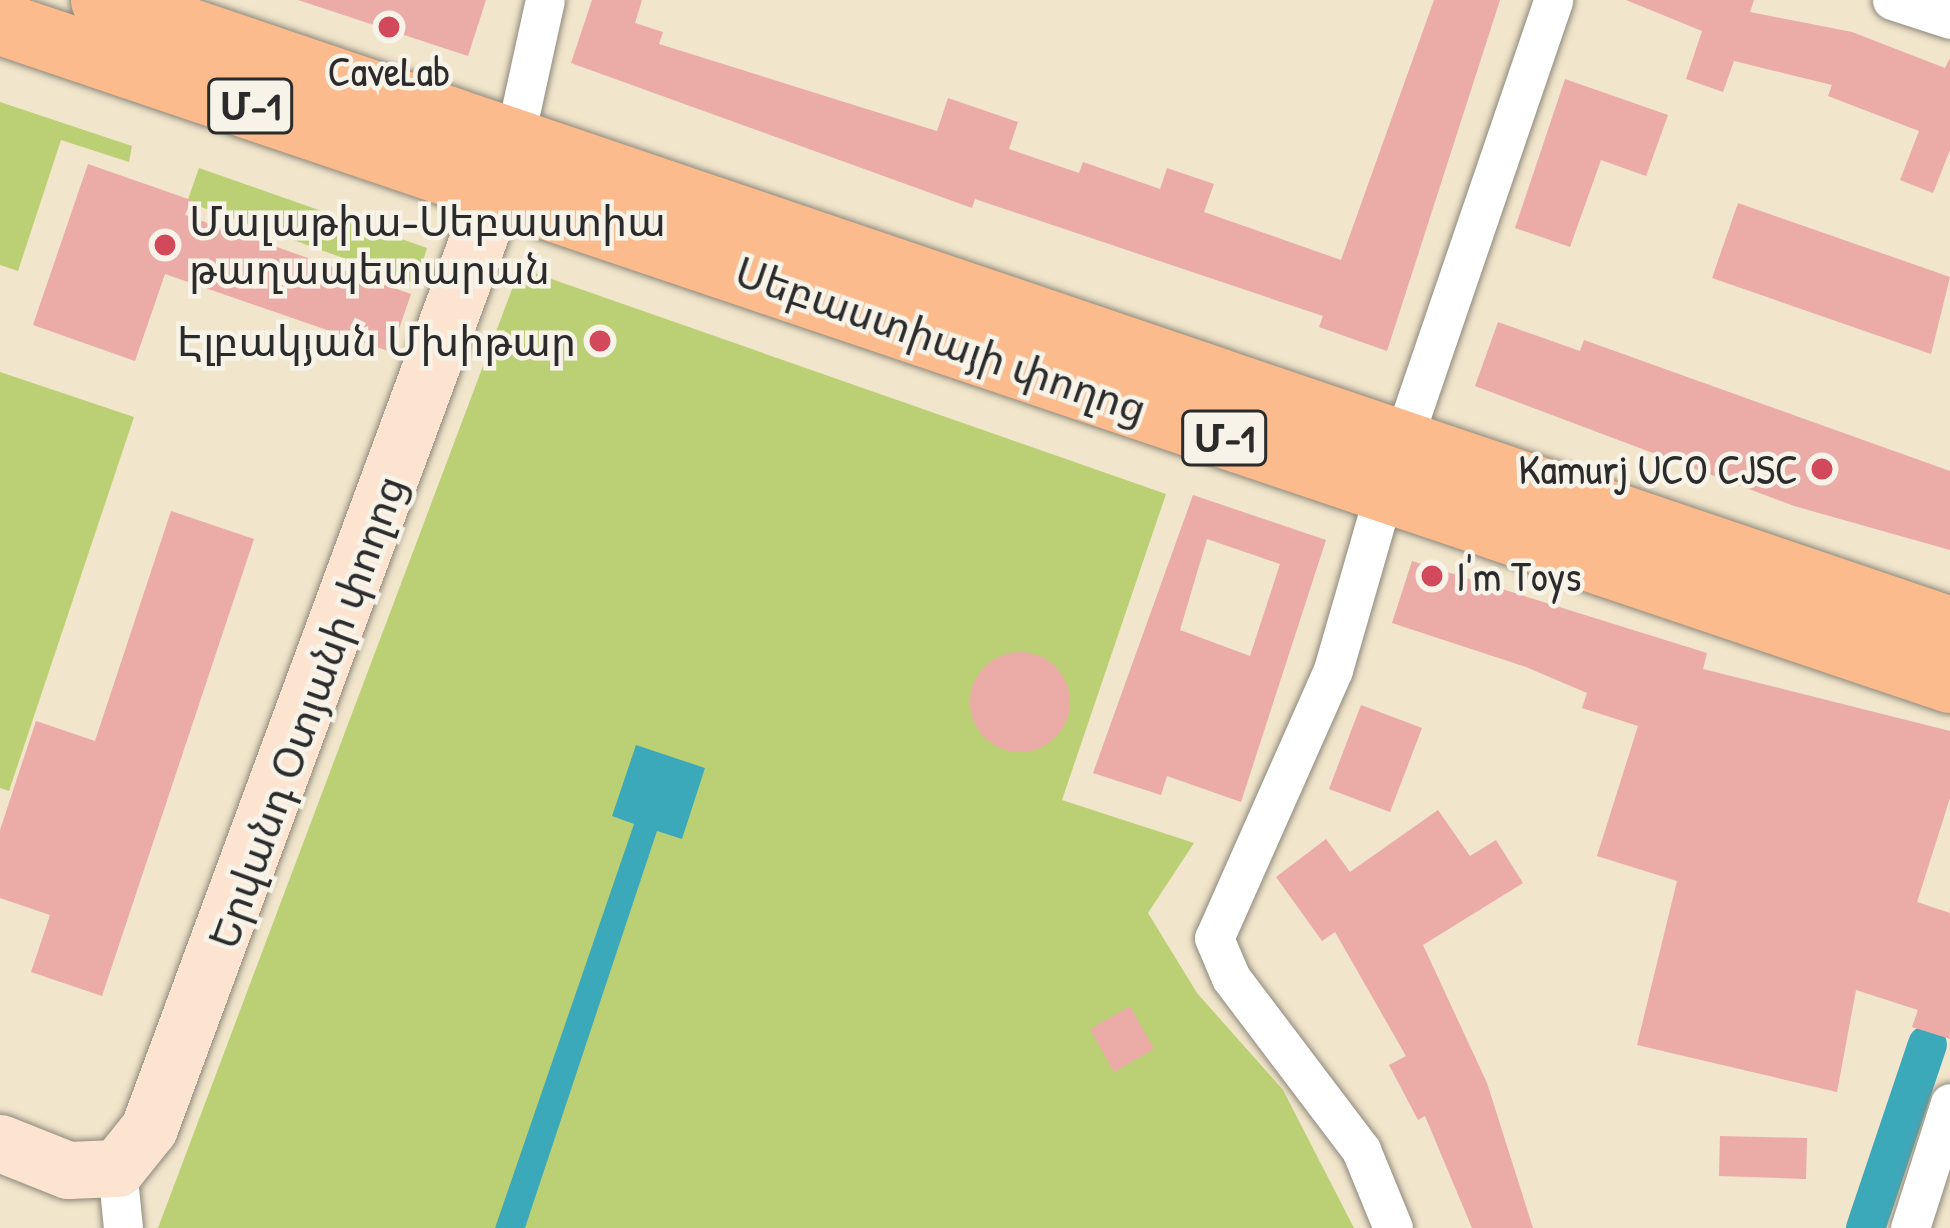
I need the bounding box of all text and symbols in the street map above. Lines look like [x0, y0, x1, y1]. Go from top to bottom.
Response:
marker: CaveLab [376, 14, 402, 40]
place label: CaveLab [328, 46, 450, 96]
road number: Մ-1 [205, 73, 295, 139]
place label: Մալաթիա-Սեբաստիա թաղապետարան [189, 196, 666, 294]
marker: Մալաթիա-Սեբաստիա թաղապետարան [152, 232, 178, 258]
street label: Սեբաստիայի փողոց [729, 246, 1153, 434]
place label: Էլբակյան Մխիթար [177, 316, 576, 366]
marker: Էլբակյան Մխիթար [587, 328, 613, 354]
road number: Մ-1 [1179, 405, 1269, 471]
place label: Kamurj UCO CJSC [1519, 444, 1798, 494]
marker: Kamurj UCO CJSC [1809, 456, 1835, 482]
street label: Երվանդ Օտյանի փողոց [198, 469, 416, 955]
place label: I'm Toys [1456, 551, 1581, 601]
marker: I'm Toys [1419, 563, 1445, 589]

